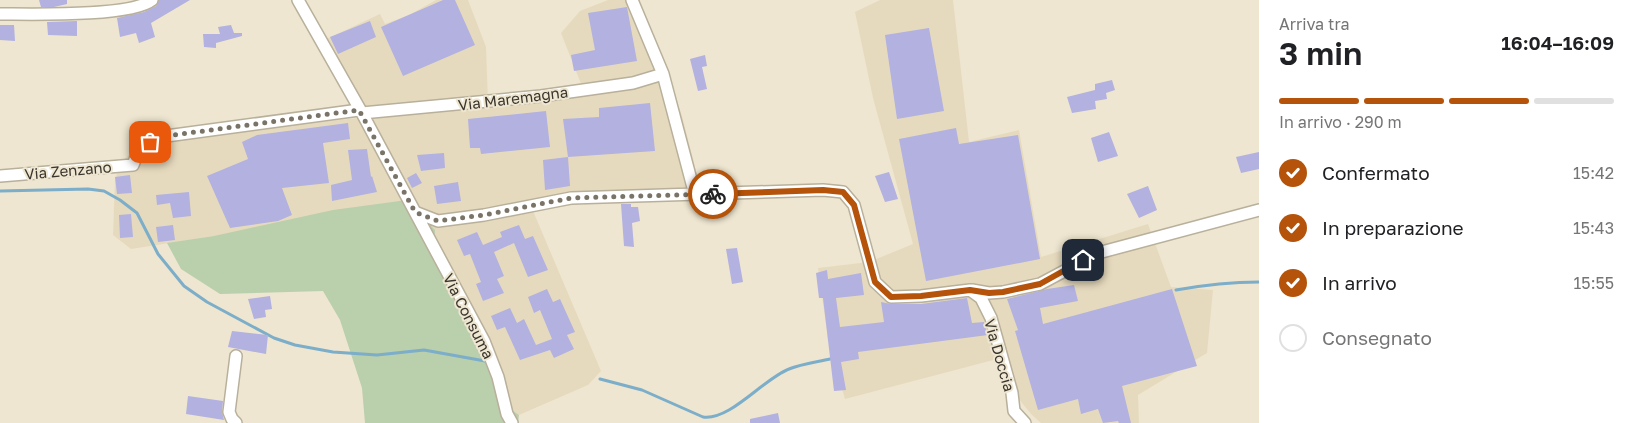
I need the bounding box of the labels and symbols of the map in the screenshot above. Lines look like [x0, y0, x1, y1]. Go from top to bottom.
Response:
street label: Via Maremagna [457, 82, 569, 114]
pin [129, 121, 171, 163]
street label: Via Zenzano [24, 157, 112, 183]
courier [688, 169, 738, 219]
pin [1062, 239, 1104, 281]
street label: Via Consuma [440, 270, 498, 362]
street label: Via Doccia [981, 317, 1019, 393]

